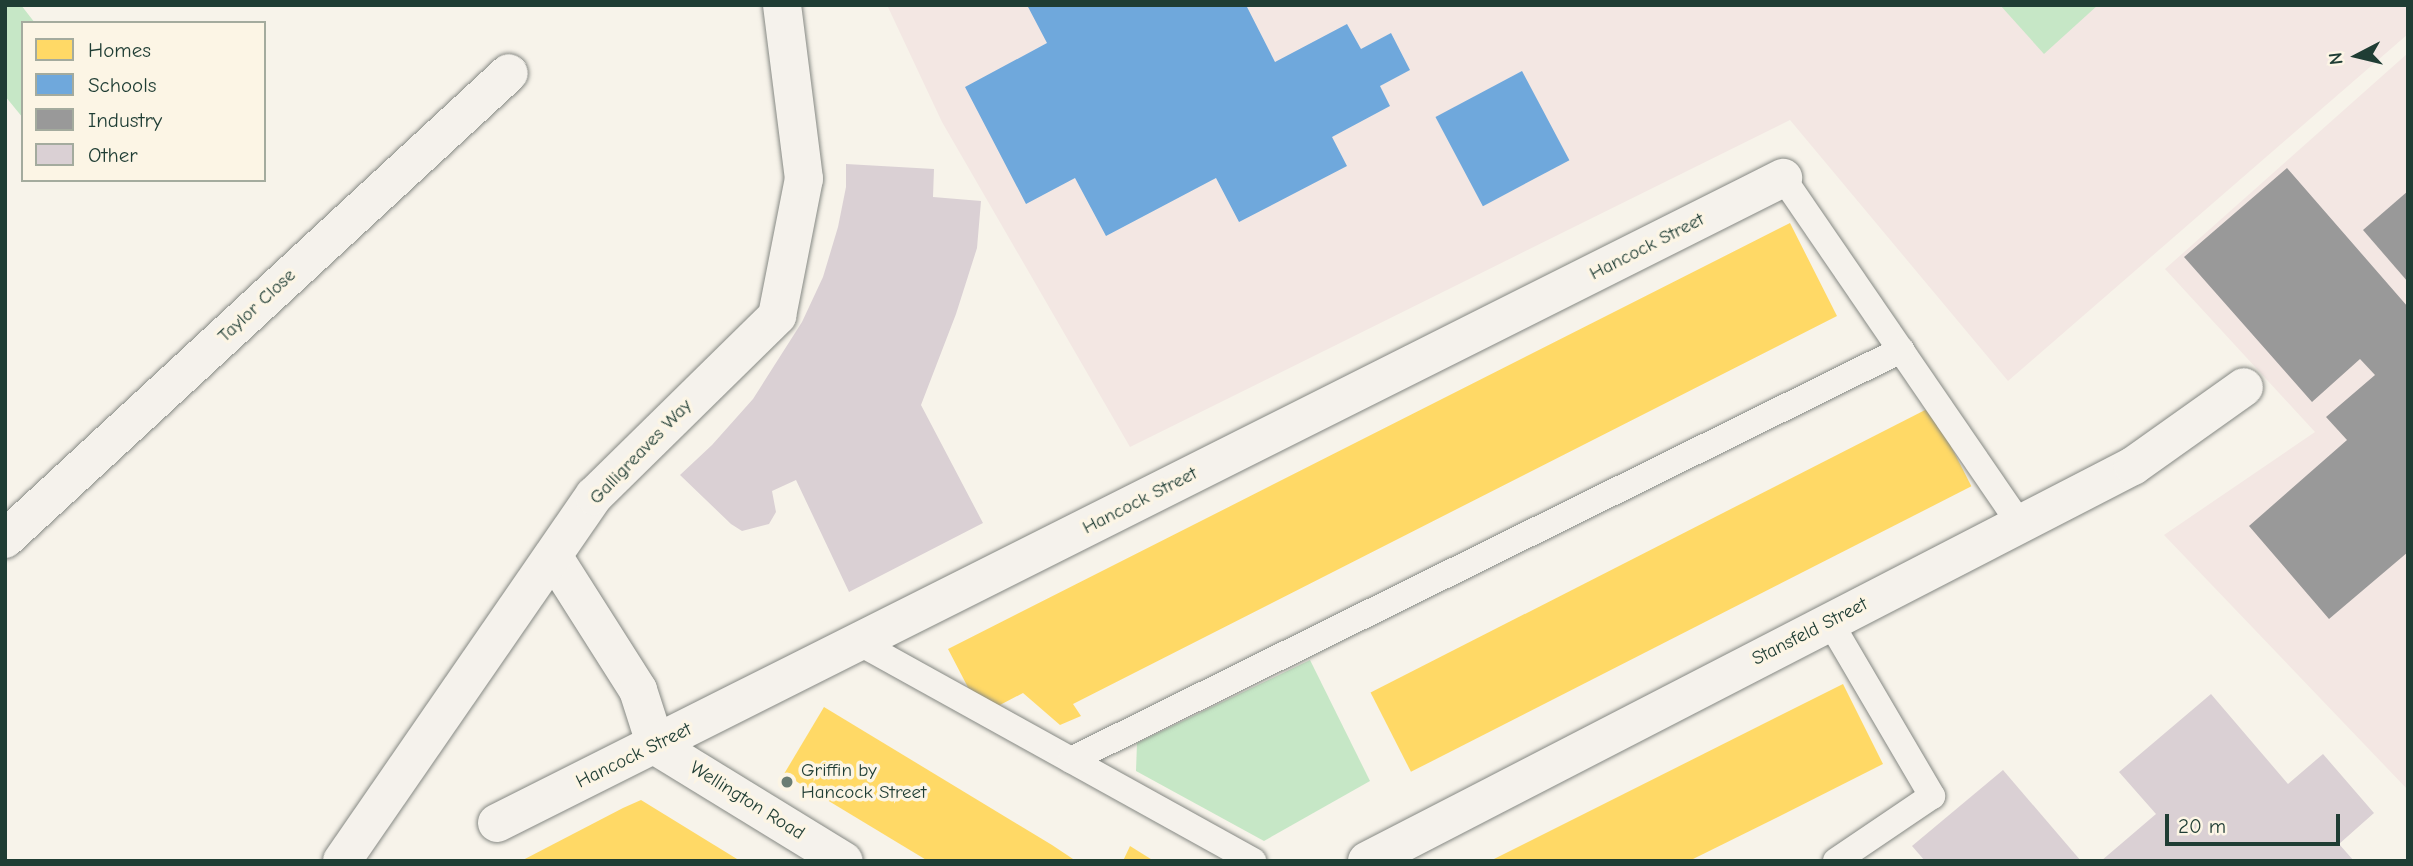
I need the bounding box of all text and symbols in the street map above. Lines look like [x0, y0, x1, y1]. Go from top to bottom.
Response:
legend [21, 21, 266, 182]
north arrow [2322, 21, 2392, 91]
text: Homes [88, 38, 151, 62]
text: N [2324, 51, 2348, 66]
text: Schools [88, 73, 157, 97]
text: Industry [88, 108, 162, 132]
text: Other [88, 143, 138, 167]
street label: Hancock Street [1586, 208, 1708, 286]
street label: Taylor Close [214, 264, 300, 348]
street label: Galligreaves Way [585, 395, 697, 509]
street label: Hancock Street [1079, 462, 1201, 540]
street label: Stansfeld Street [1749, 593, 1871, 671]
street label: Hancock Street [573, 718, 695, 794]
street label: Wellington Road [686, 757, 808, 845]
place label: Griffin by Hancock Street [801, 760, 927, 804]
marker: Griffin by Hancock Street [779, 774, 795, 790]
scale bar [2168, 800, 2343, 844]
text: 20 m [2178, 814, 2226, 838]

